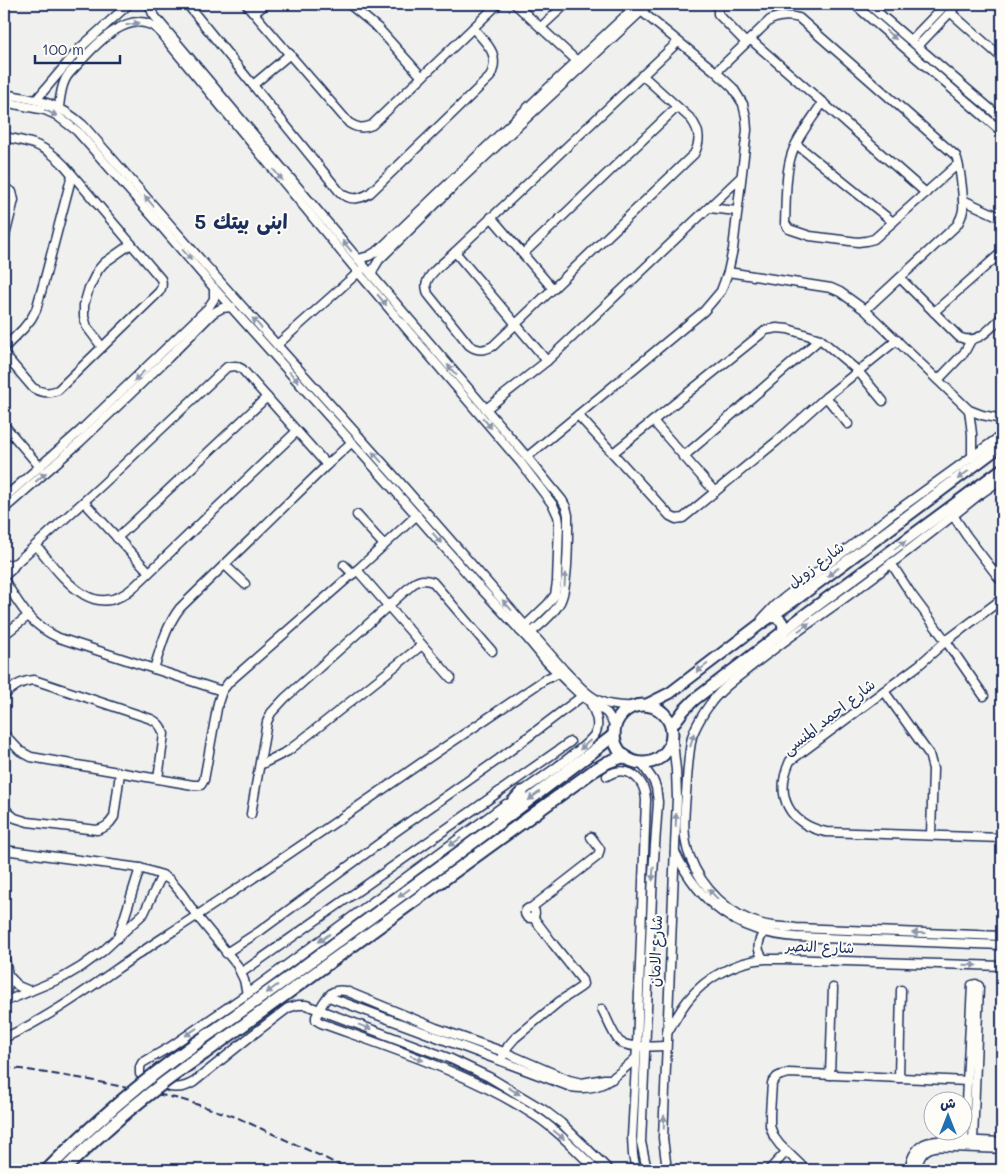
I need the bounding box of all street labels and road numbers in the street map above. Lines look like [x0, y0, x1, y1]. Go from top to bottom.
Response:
street label: شارع زويل [783, 536, 848, 593]
street label: شارع احمد المنسى [778, 674, 880, 760]
street label: شارع الامان [644, 915, 667, 987]
street label: شارع النصر [783, 935, 855, 958]

